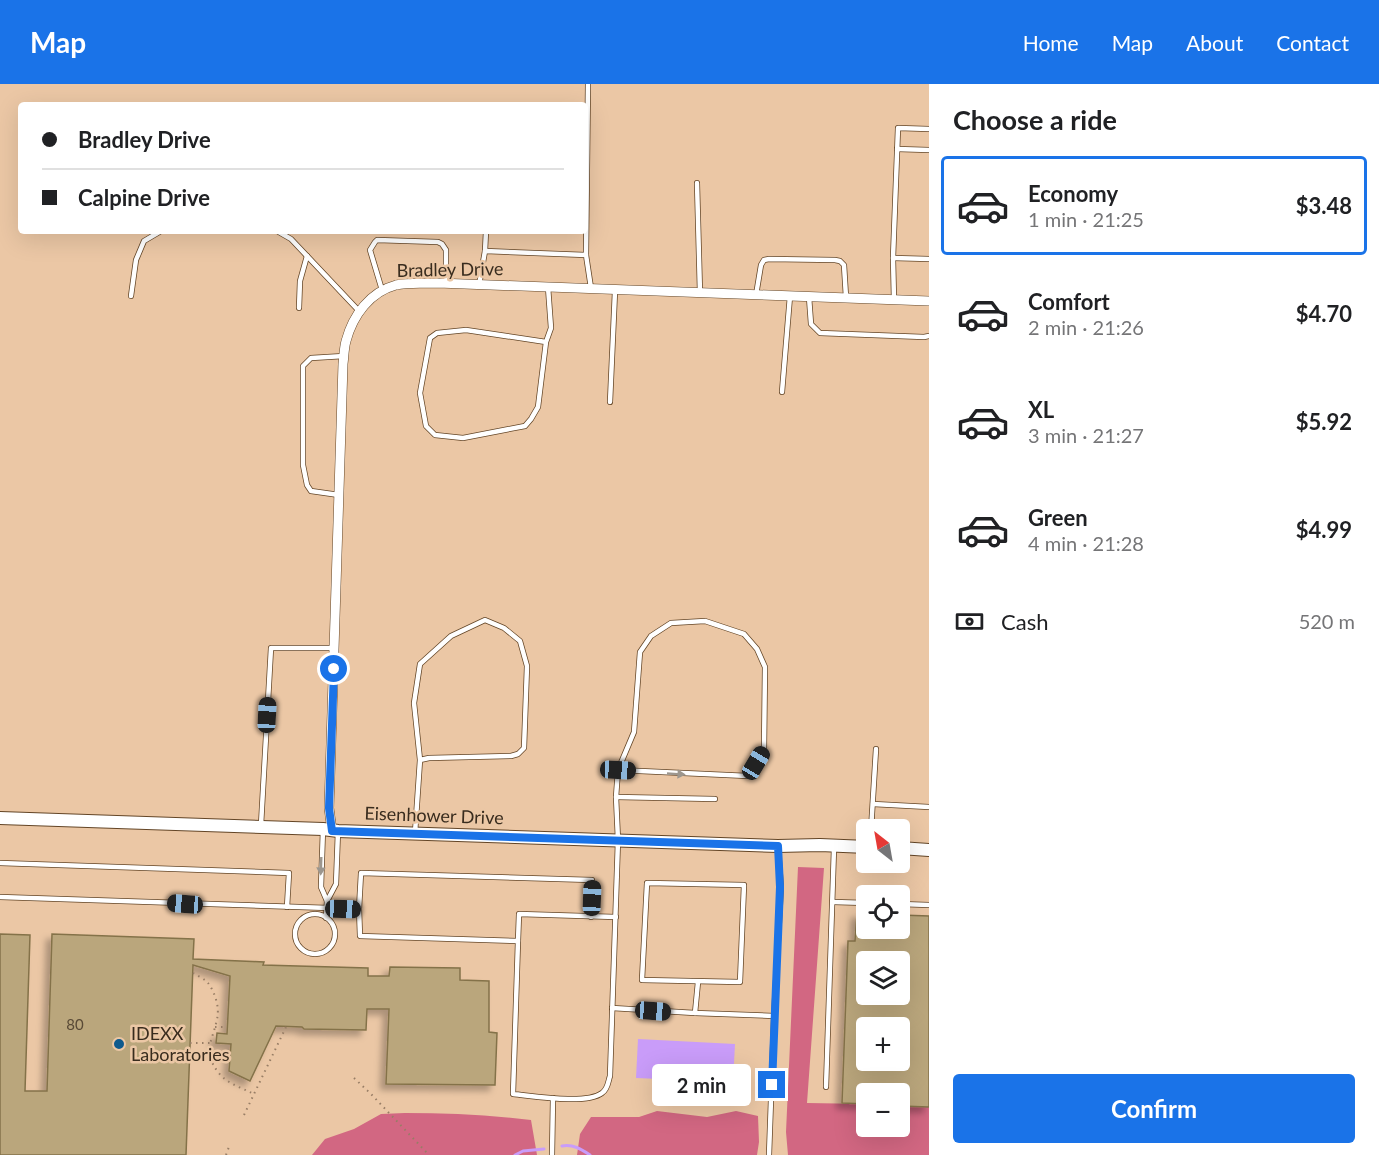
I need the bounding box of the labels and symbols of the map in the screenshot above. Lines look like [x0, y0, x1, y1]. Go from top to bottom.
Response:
street label: Bradley Drive [396, 257, 504, 281]
route start [320, 655, 347, 682]
car [257, 697, 277, 733]
car [739, 743, 773, 783]
car [600, 760, 636, 780]
one-way arrow [667, 769, 686, 778]
street label: Eisenhower Drive [364, 802, 504, 828]
north arrow [856, 819, 910, 873]
one-way arrow [317, 856, 326, 875]
car [582, 880, 602, 916]
car [166, 894, 204, 914]
car [325, 899, 361, 919]
car [634, 1001, 672, 1021]
house number: 80 [66, 1015, 84, 1033]
place label: IDEXX Laboratories [131, 1022, 230, 1065]
marker: IDEXX Laboratories [112, 1037, 126, 1051]
callout: 2 min [652, 1064, 751, 1106]
route end [758, 1071, 785, 1098]

